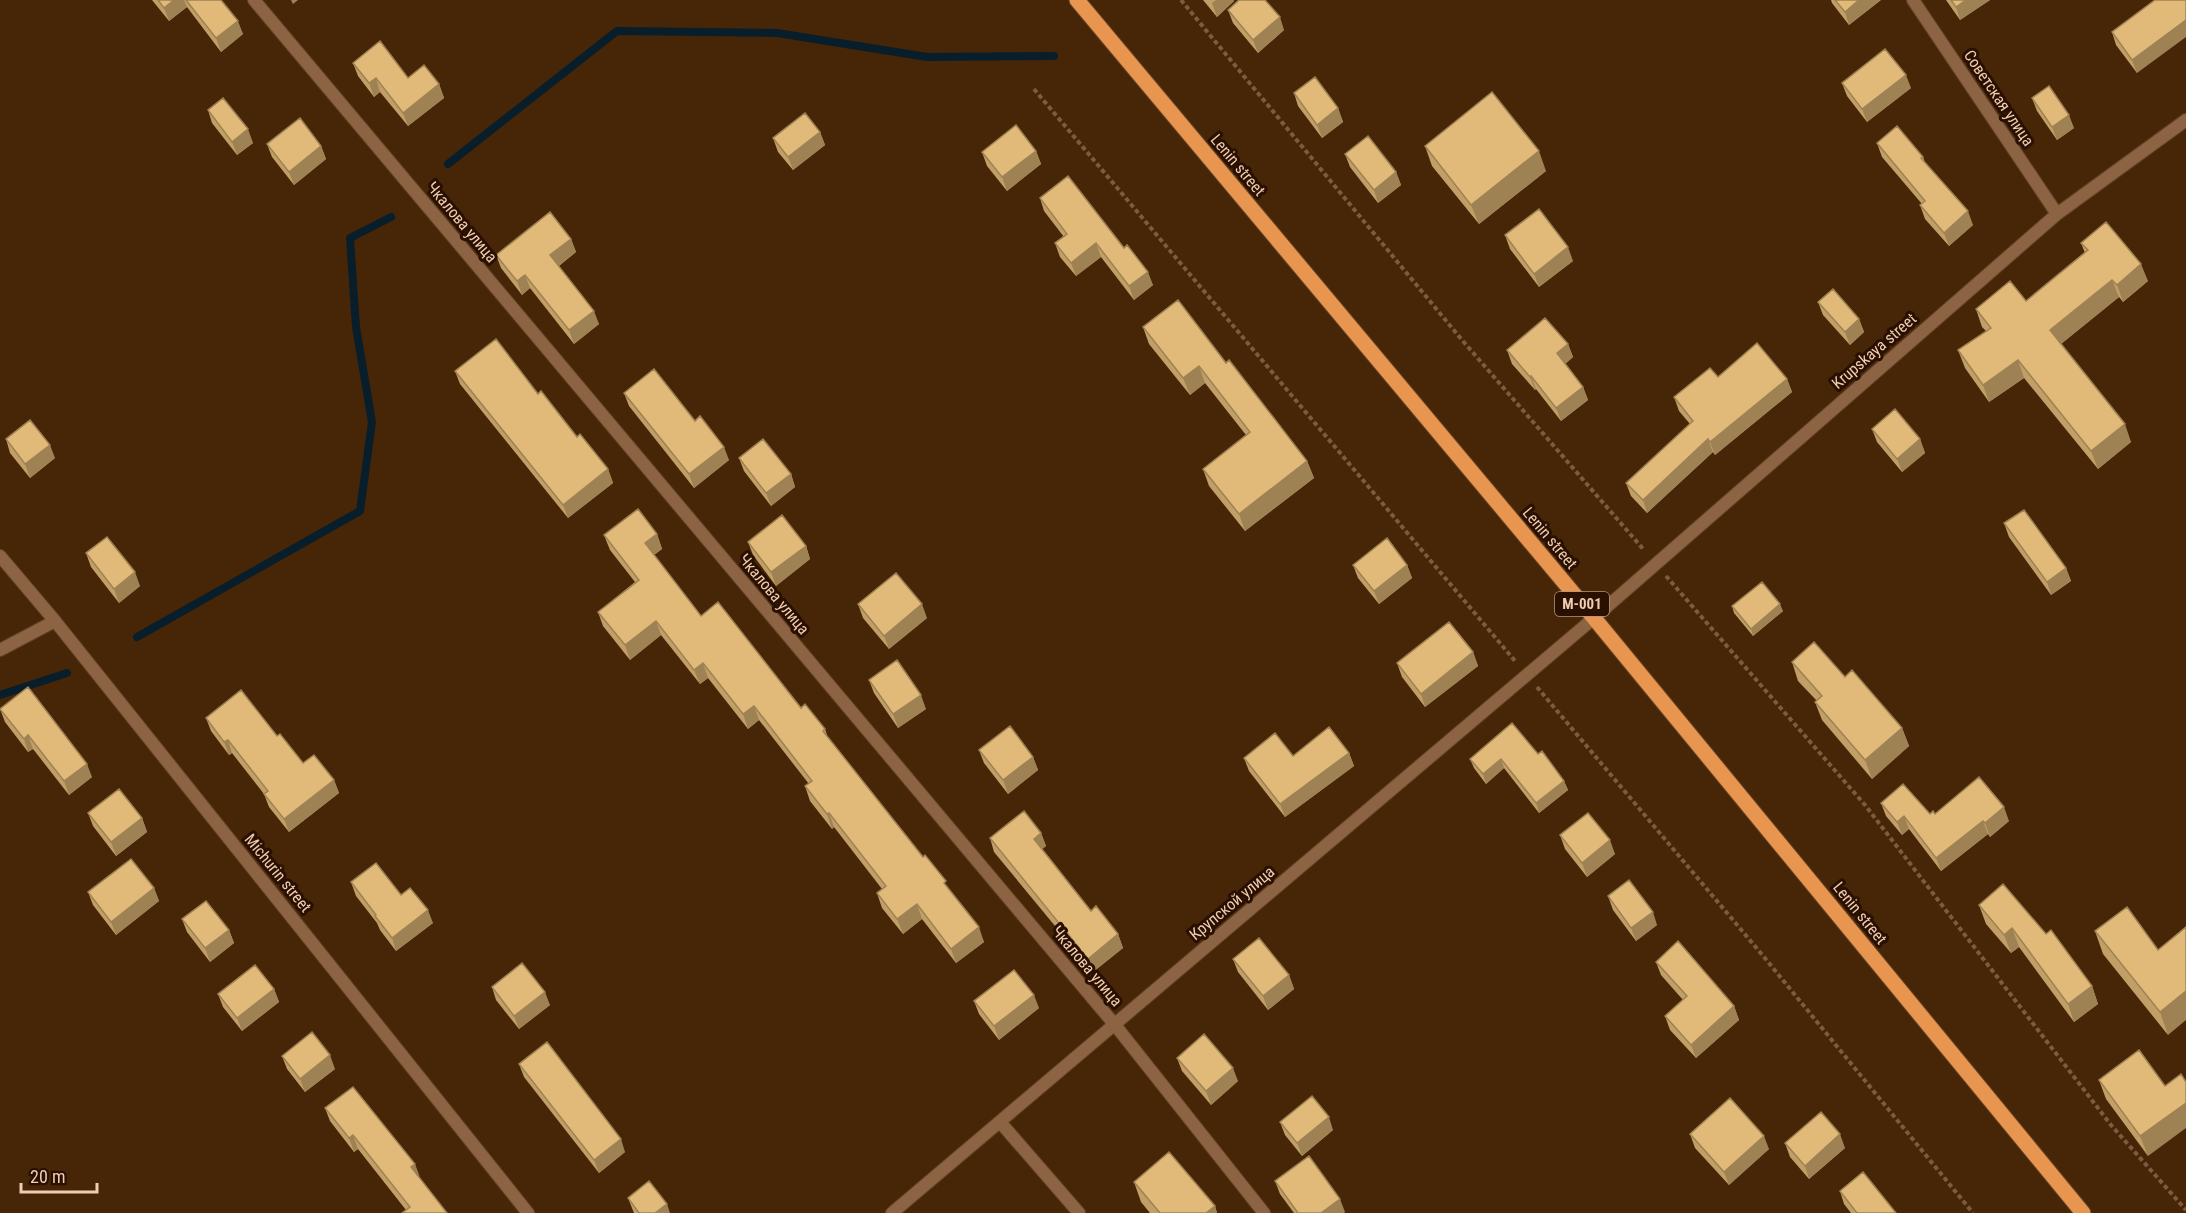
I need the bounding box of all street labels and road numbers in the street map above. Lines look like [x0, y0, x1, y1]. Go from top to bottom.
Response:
street label: Советская улица [1960, 46, 2038, 150]
street label: Lenin street [1207, 130, 1269, 200]
street label: Чкалова улица [423, 178, 501, 266]
street label: Krupskaya street [1828, 309, 1920, 393]
street label: Lenin street [1519, 503, 1581, 573]
street label: Чкалова улица [735, 550, 813, 638]
road number: М-001 [1555, 592, 1609, 616]
street label: Michurin street [241, 830, 315, 916]
street label: Крупской улица [1186, 862, 1278, 944]
street label: Lenin street [1829, 878, 1891, 948]
street label: Чкалова улица [1048, 922, 1126, 1010]

